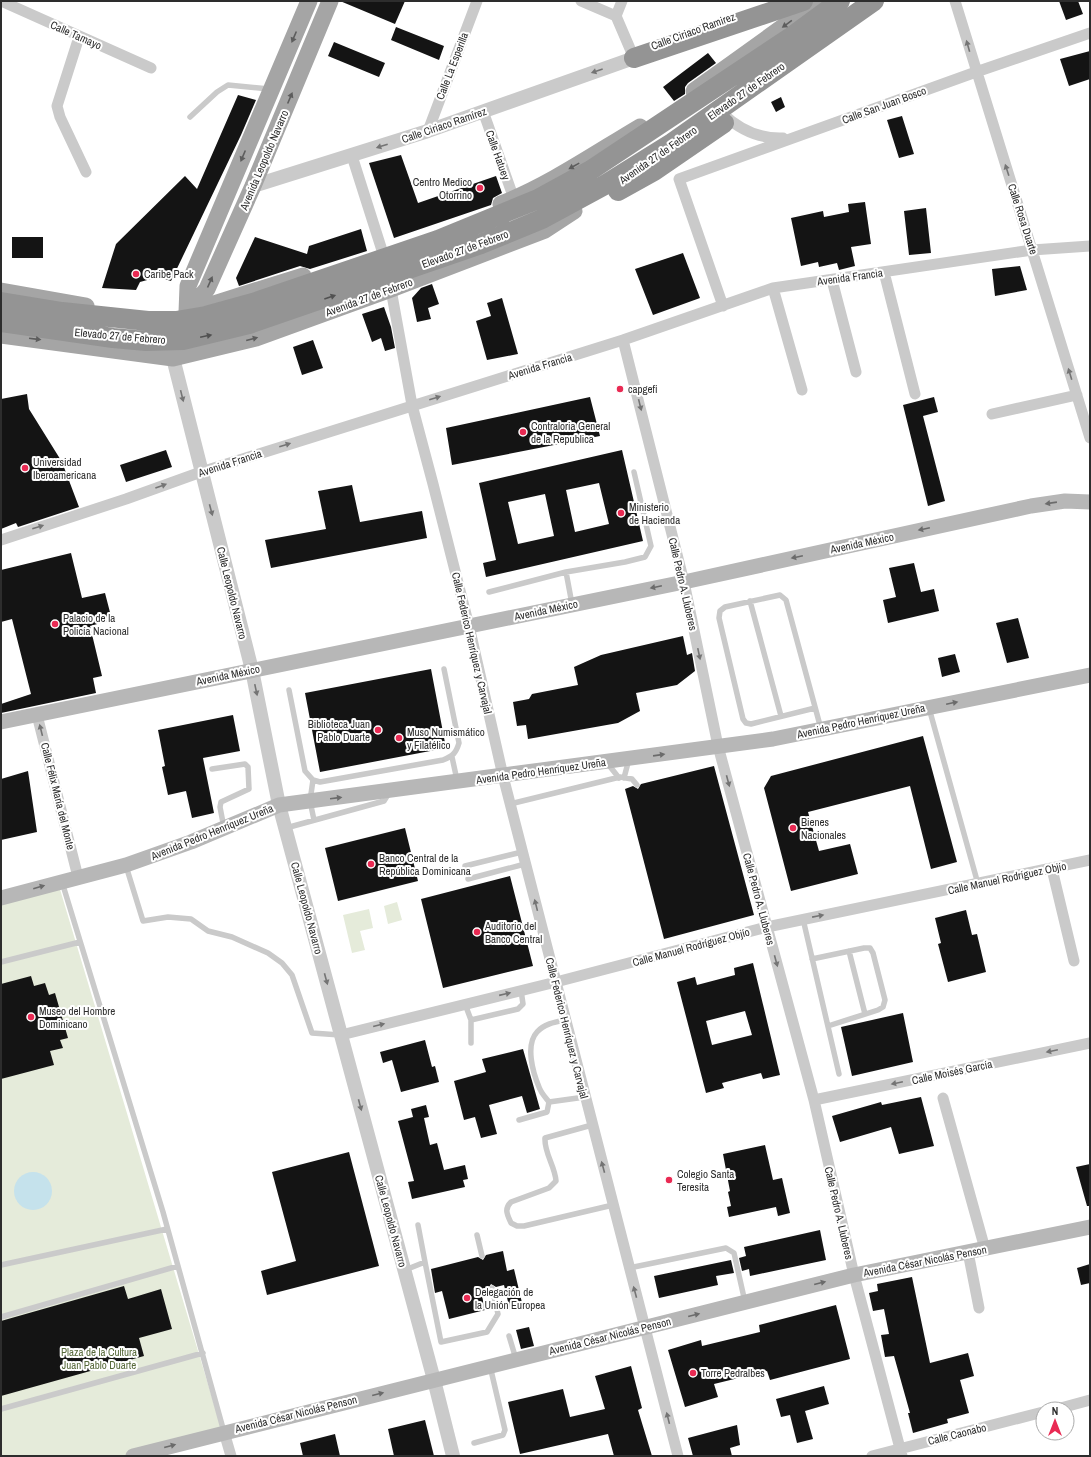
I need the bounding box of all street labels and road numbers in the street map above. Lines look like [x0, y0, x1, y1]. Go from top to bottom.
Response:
street label: Calle Ciriaco Ramirez [649, 9, 738, 53]
street label: Calle Tamayo [48, 17, 104, 53]
street label: Calle La Esperilla [433, 30, 471, 102]
street label: Elevado 27 de Febrero [705, 59, 787, 123]
street label: Calle San Juan Bosco [840, 83, 928, 127]
street label: Calle Ciriaco Ramírez [400, 104, 489, 146]
street label: Avenida Leopoldo Navarro [236, 108, 291, 213]
street label: Avenida 27 de Febrero [616, 123, 700, 188]
street label: Calle Hatuey [483, 128, 514, 182]
street label: Calle Rosa Duarte [1005, 182, 1041, 256]
street label: Elevado 27 de Febrero [420, 227, 510, 271]
street label: Avenida Francia [815, 265, 884, 289]
street label: Avenida 27 de Febrero [323, 275, 414, 320]
street label: Elevado 27 de Febrero [74, 325, 166, 347]
street label: Avenida Francia [505, 350, 574, 383]
street label: Avenida Francia [195, 446, 264, 480]
street label: Avenida México [828, 529, 895, 557]
street label: Calle Pedro A. Lluberes [666, 536, 701, 632]
street label: Calle Leopoldo Navarro [214, 545, 250, 641]
street label: Calle Federico Henríquez y Carvajal [449, 571, 495, 715]
street label: Avenida México [512, 596, 579, 624]
street label: Avenida México [194, 661, 261, 689]
street label: Avenida Pedro Henríquez Ureña [795, 701, 926, 742]
street label: Calle Félix María del Monte [38, 741, 78, 851]
street label: Avenida Pedro Henríquez Ureña [474, 755, 607, 787]
street label: Avenida Pedro Henríquez Ureña [148, 801, 275, 863]
street label: Calle Pedro A. Lluberes [740, 851, 778, 947]
street label: Calle Manuel Rodríguez Objío [946, 859, 1068, 897]
street label: Calle Leopoldo Navarro [288, 860, 326, 956]
street label: Calle Manuel Rodríguez Objío [631, 925, 751, 969]
street label: Calle Federico Henríquez y Carvajal [543, 956, 591, 1100]
street label: Calle Moisés García [911, 1057, 993, 1087]
street label: Calle Pedro A. Lluberes [822, 1165, 857, 1261]
street label: Calle Leopoldo Navarro [372, 1173, 410, 1269]
street label: Avenida César Nicolás Penson [861, 1242, 988, 1280]
street label: Avenida César Nicolás Penson [547, 1314, 672, 1358]
street label: Avenida César Nicolás Penson [233, 1392, 358, 1436]
street label: Calle Caonabo [926, 1420, 988, 1448]

